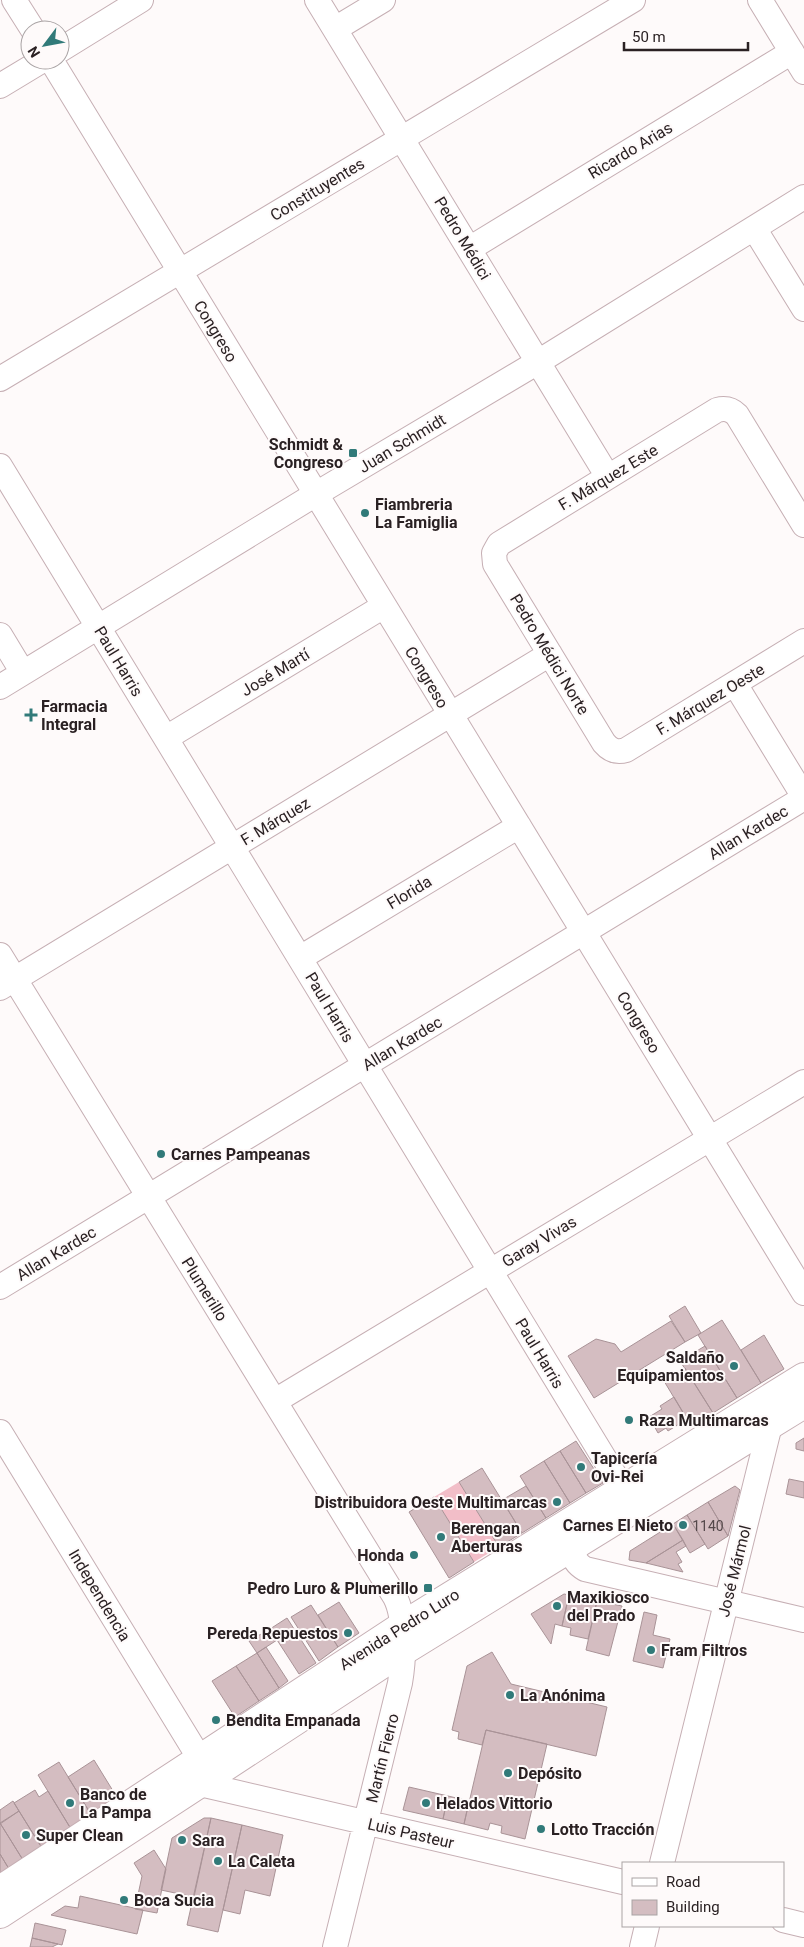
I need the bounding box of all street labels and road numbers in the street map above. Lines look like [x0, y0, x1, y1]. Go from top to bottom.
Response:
street label: Ricardo Arias [585, 118, 676, 183]
street label: Constituyentes [267, 154, 368, 225]
street label: Pedro Médici [430, 193, 495, 283]
street label: Congreso [190, 297, 241, 366]
street label: Juan Schmidt [355, 410, 449, 477]
street label: F. Márquez Este [555, 440, 661, 515]
street label: Pedro Médici Norte [506, 590, 593, 718]
street label: Paul Harris [90, 623, 147, 700]
street label: Congreso [401, 643, 452, 712]
street label: José Martí [238, 644, 314, 700]
street label: F. Márquez Oeste [653, 660, 768, 739]
street label: F. Márquez [237, 793, 313, 850]
street label: Allan Kardec [705, 801, 792, 864]
street label: Florida [383, 872, 435, 913]
street label: Paul Harris [301, 969, 358, 1046]
street label: Congreso [613, 988, 664, 1057]
street label: Allan Kardec [359, 1012, 446, 1075]
street label: Garay Vivas [499, 1212, 580, 1271]
street label: Allan Kardec [13, 1222, 100, 1285]
street label: Plumerillo [178, 1254, 232, 1325]
street label: Paul Harris [511, 1315, 568, 1392]
street label: José Mármol [714, 1523, 755, 1619]
street label: Independencia [65, 1546, 135, 1645]
street label: Avenida Pedro Luro [336, 1585, 463, 1674]
street label: Martín Fierro [362, 1711, 403, 1805]
street label: Luis Pasteur [366, 1814, 457, 1853]

